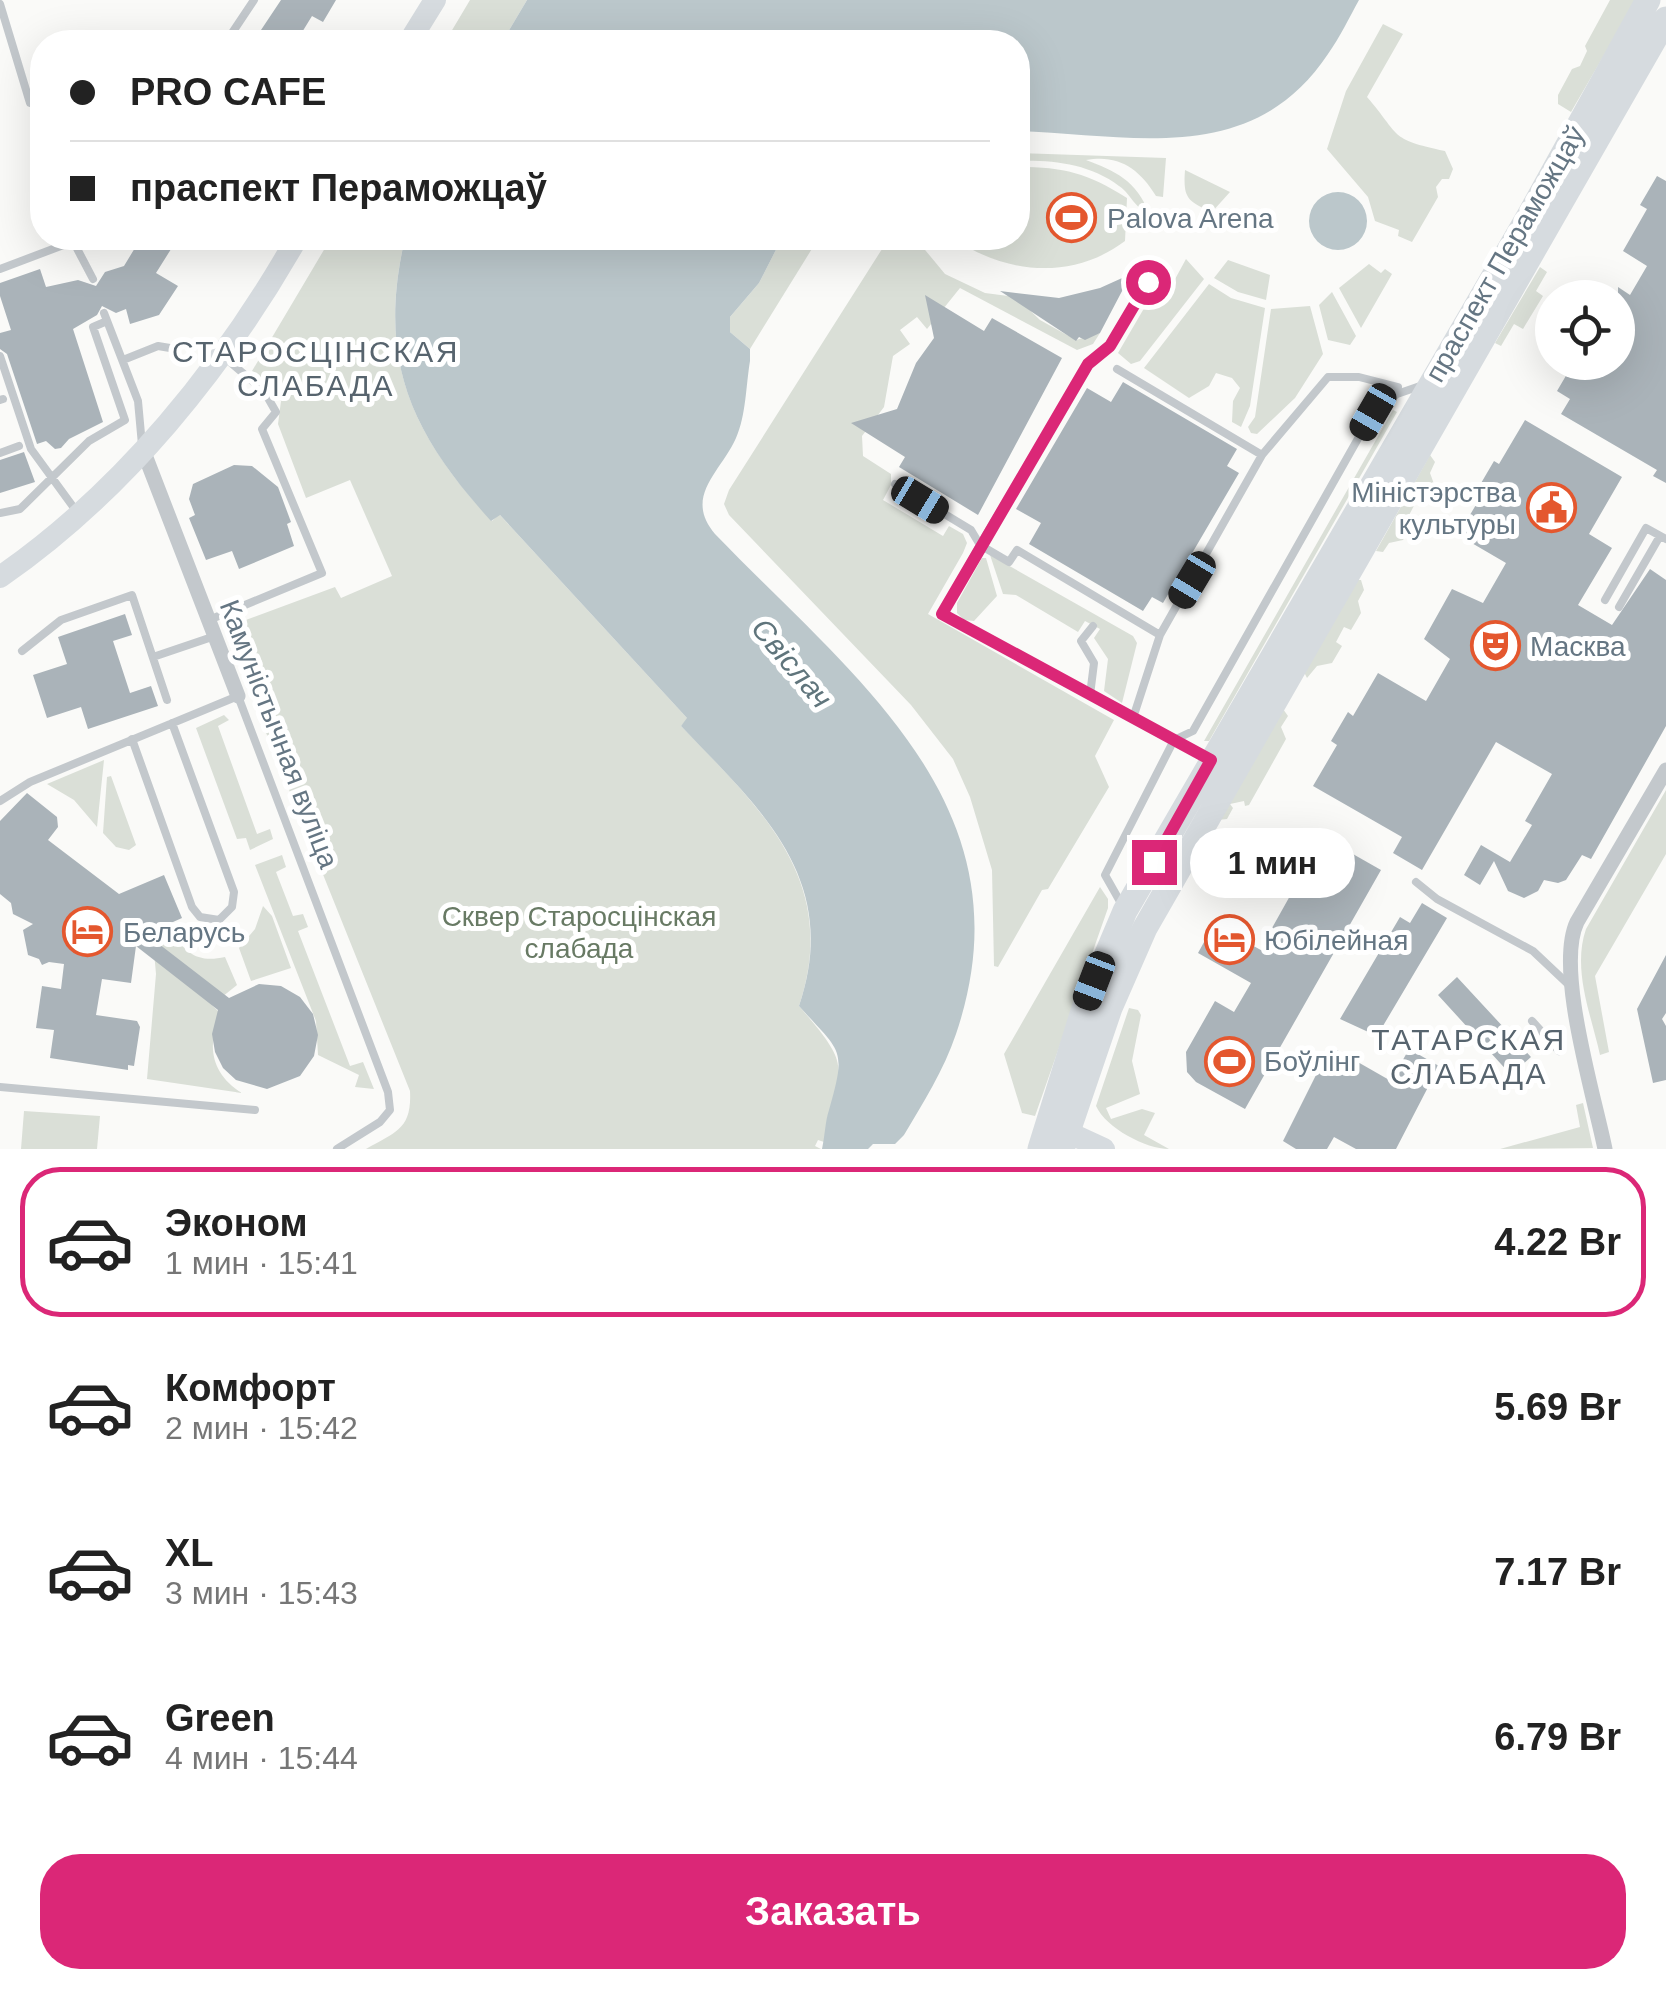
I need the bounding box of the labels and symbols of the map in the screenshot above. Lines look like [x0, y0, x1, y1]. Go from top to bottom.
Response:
street label: праспект Пераможцаў [1419, 121, 1591, 387]
sports icon: Palova Arena [1046, 192, 1098, 244]
place label: Palova Arena [1107, 203, 1274, 234]
route start [1126, 260, 1171, 305]
district label: СТАРОСЦІНСКАЯ СЛАБАДА [172, 335, 460, 402]
car [1345, 379, 1401, 445]
car [887, 472, 953, 528]
place label: Міністэрства культуры [1351, 477, 1516, 540]
public building icon: Міністэрства культуры [1525, 482, 1577, 534]
car [1164, 547, 1220, 613]
street label: Камуністычная вуліца [214, 596, 345, 873]
water label: Свіслач [745, 612, 839, 714]
theatre icon: Масква [1469, 620, 1521, 672]
place label: Масква [1530, 631, 1626, 662]
callout: 1 мин [1189, 827, 1354, 897]
route end [1132, 840, 1177, 885]
park label: Сквер Старосцінская слабада [442, 901, 716, 964]
hotel icon: Беларусь [62, 906, 114, 958]
hotel icon: Юбілейная [1203, 914, 1255, 966]
place label: Беларусь [123, 917, 245, 948]
place label: Юбілейная [1264, 925, 1408, 956]
car [1069, 948, 1119, 1014]
district label: ТАТАРСКАЯ СЛАБАДА [1371, 1023, 1567, 1090]
sports icon: Боўлінг [1203, 1035, 1255, 1087]
place label: Боўлінг [1264, 1046, 1360, 1077]

